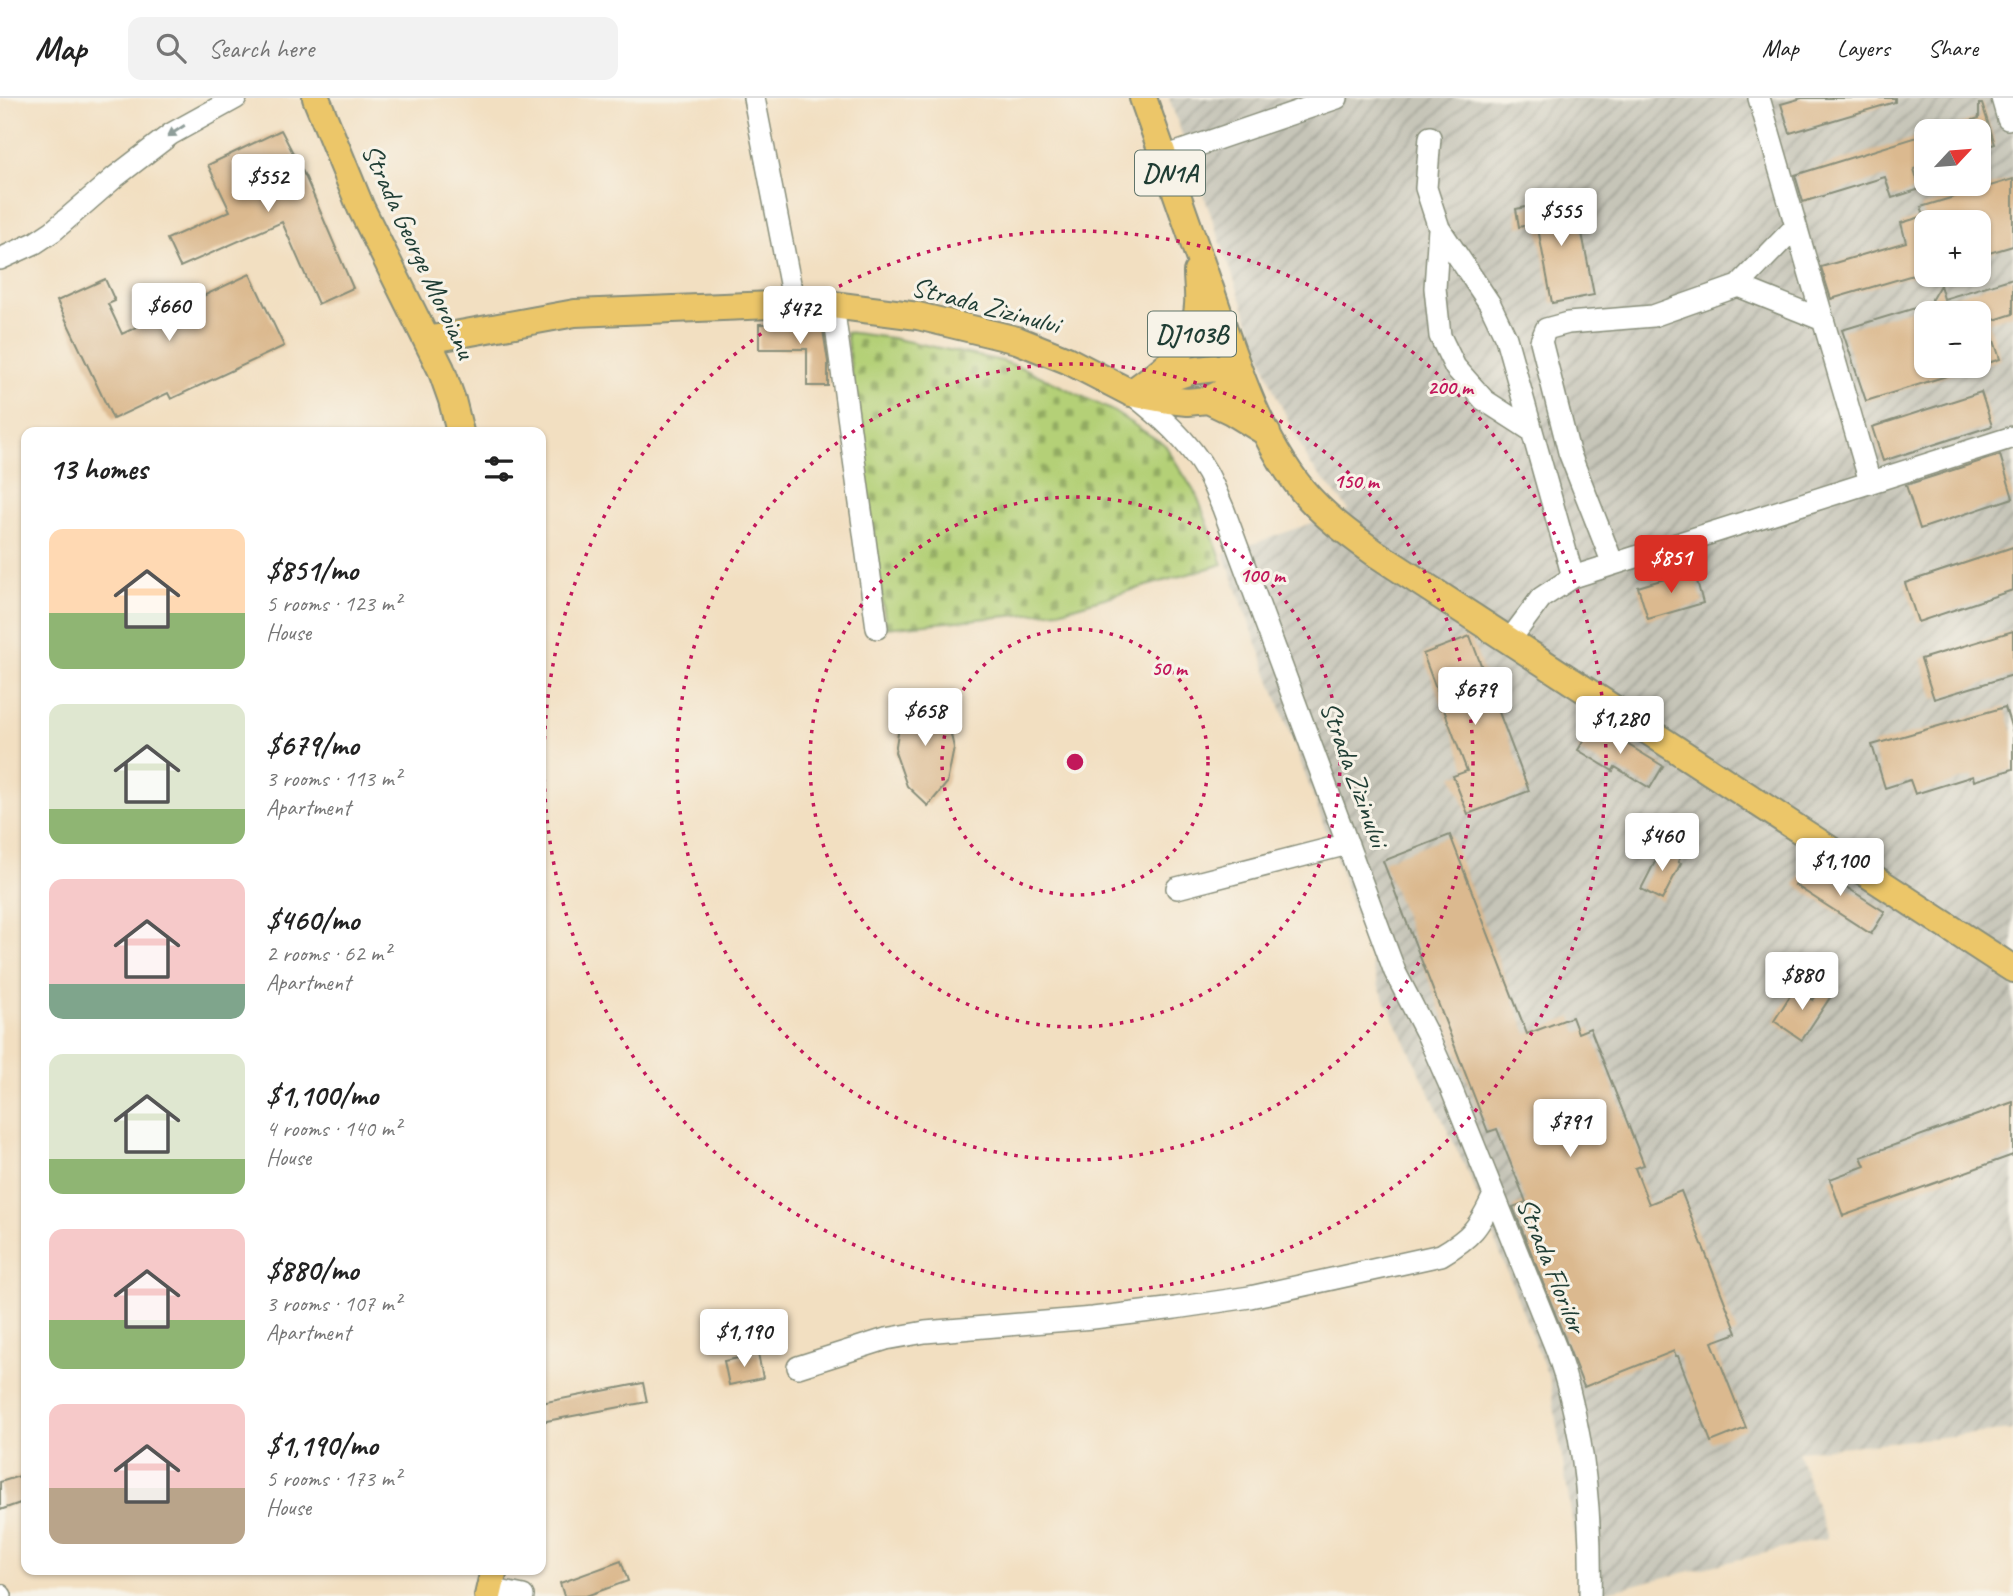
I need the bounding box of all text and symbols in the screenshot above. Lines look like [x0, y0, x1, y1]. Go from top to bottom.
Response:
search box [128, 17, 618, 80]
text: Map [35, 27, 86, 69]
icon: search [152, 29, 190, 67]
text: Search here [208, 32, 314, 65]
text: Map [1762, 33, 1799, 63]
text: Layers [1837, 33, 1890, 63]
text: Share [1928, 33, 1978, 63]
north arrow [1914, 119, 1992, 196]
map controls [1914, 119, 1991, 378]
one-way arrow [167, 124, 185, 138]
street label: Strada George Moroianu [354, 138, 485, 365]
road number: DN1A [1135, 150, 1205, 195]
pin: $552 [227, 155, 309, 214]
text: $552 [248, 162, 288, 191]
pin: $555 [1520, 188, 1602, 248]
text: $555 [1541, 196, 1581, 225]
button: + [1914, 210, 1991, 287]
street label: Strada Zizinului [908, 268, 1068, 343]
pin: $660 [128, 284, 210, 343]
pin: $472 [759, 286, 841, 346]
text: $660 [148, 291, 190, 320]
text: $472 [779, 294, 821, 323]
button: − [1914, 301, 1991, 378]
road number: DJ103B [1148, 312, 1236, 356]
text: 200 m [1427, 374, 1475, 400]
text: 13 homes [49, 450, 147, 488]
icon: filters [480, 450, 518, 488]
text: 150 m [1333, 468, 1381, 494]
pin: $851 [1630, 536, 1712, 595]
text: $851 [1650, 543, 1692, 572]
text: $851/mo [266, 551, 358, 589]
icon: home [105, 557, 189, 641]
text: 100 m [1239, 562, 1287, 588]
text: 5 rooms · 123 m² [266, 589, 401, 618]
text: House [266, 618, 311, 647]
text: 50 m [1151, 655, 1189, 681]
pin: $679 [1434, 668, 1516, 727]
text: $679 [1454, 675, 1496, 704]
pin: $658 [884, 688, 966, 748]
text: $658 [904, 696, 946, 725]
street label: Strada Zizinului [1313, 696, 1399, 855]
pin: $1,280 [1563, 696, 1677, 756]
text: $1,280 [1592, 704, 1648, 733]
text: $679/mo [266, 726, 359, 764]
icon: home [105, 732, 189, 816]
centre of rings [1063, 750, 1087, 774]
text: 3 rooms · 113 m² [266, 764, 401, 793]
text: Apartment [266, 793, 351, 822]
pin: $460 [1621, 814, 1703, 873]
text: $460 [1641, 821, 1683, 850]
pin: $1,100 [1783, 838, 1897, 898]
text: $1,100 [1812, 846, 1868, 875]
text: $460/mo [266, 901, 359, 939]
icon: home [105, 907, 189, 991]
text: 2 rooms · 62 m² [266, 939, 390, 968]
pin: $880 [1761, 953, 1843, 1012]
text: $880 [1781, 960, 1823, 989]
text: Apartment [266, 968, 351, 997]
text: $1,100/mo [266, 1076, 378, 1114]
icon: home [105, 1082, 189, 1166]
pin: $791 [1529, 1100, 1611, 1159]
text: $791 [1549, 1107, 1591, 1136]
text: 4 rooms · 140 m² [266, 1114, 401, 1143]
text: House [266, 1143, 311, 1172]
street label: Strada Florilor [1509, 1192, 1596, 1340]
text: $880/mo [266, 1251, 358, 1289]
icon: home [105, 1257, 189, 1341]
text: 3 rooms · 107 m² [266, 1289, 401, 1318]
pin: $1,190 [687, 1310, 801, 1369]
text: $1,190 [716, 1317, 772, 1346]
text: Apartment [266, 1318, 351, 1347]
text: $1,190/mo [266, 1426, 378, 1464]
icon: home [105, 1432, 189, 1516]
text: 5 rooms · 173 m² [266, 1464, 401, 1493]
text: House [266, 1493, 311, 1522]

